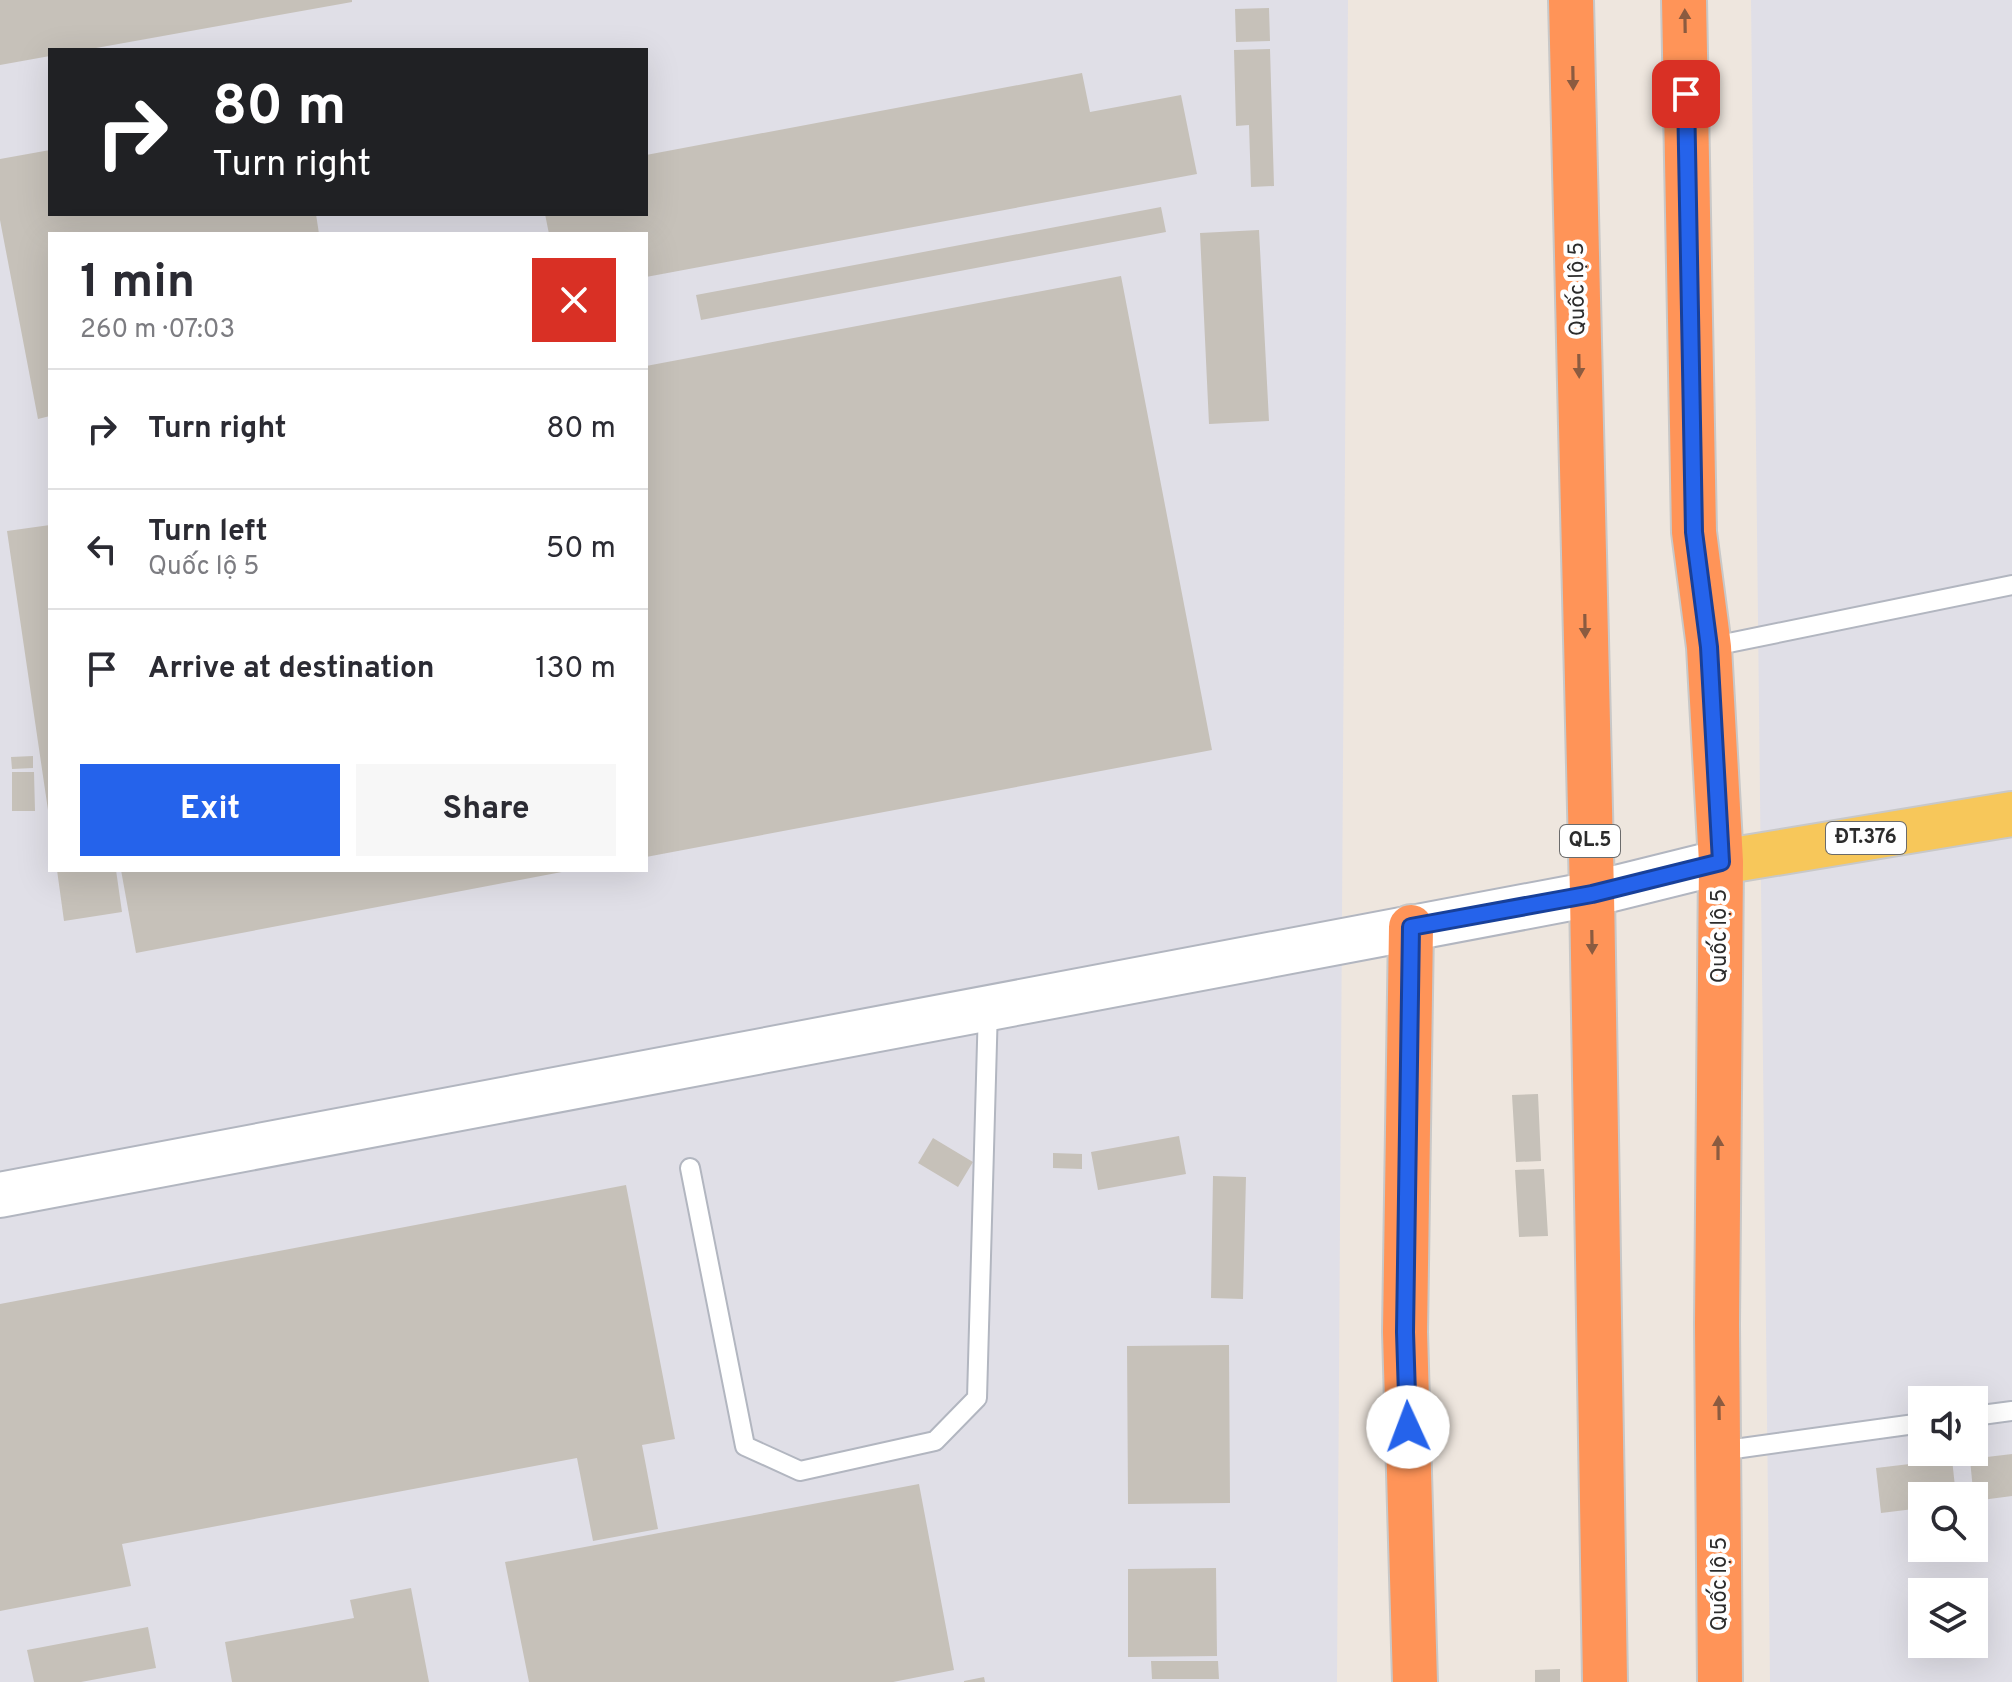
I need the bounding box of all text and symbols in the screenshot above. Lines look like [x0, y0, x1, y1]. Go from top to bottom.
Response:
one-way arrow [1678, 8, 1691, 33]
pin [1652, 60, 1720, 128]
one-way arrow [1566, 66, 1579, 91]
icon: arrive [1664, 72, 1708, 116]
text: 80 m [212, 74, 346, 144]
icon: right [80, 80, 184, 184]
text: Turn right [212, 143, 371, 189]
street label: Quốc lộ 5 [1562, 242, 1592, 336]
text: 1 min [80, 254, 195, 314]
button: close [532, 258, 616, 342]
text: 260 m · 07:03 [80, 314, 235, 347]
one-way arrow [1573, 354, 1586, 379]
icon: right [80, 407, 124, 451]
text: Turn right [148, 411, 286, 448]
text: 80 m [546, 411, 616, 448]
text: Turn left [148, 514, 268, 551]
icon: left [80, 527, 124, 571]
text: 50 m [546, 531, 616, 568]
text: Quốc lộ 5 [148, 551, 259, 584]
one-way arrow [1579, 614, 1592, 639]
icon: arrive [80, 647, 124, 691]
text: Arrive at destination [148, 651, 434, 688]
text: 130 m [535, 651, 616, 688]
button: Exit [80, 764, 340, 856]
button: Share [356, 764, 616, 856]
road number: ĐT.376 [1826, 822, 1906, 854]
road number: QL.5 [1560, 825, 1620, 857]
street label: Quốc lộ 5 [1705, 889, 1734, 983]
one-way arrow [1586, 930, 1599, 955]
one-way arrow [1712, 1135, 1725, 1160]
position arrow [1366, 1385, 1450, 1469]
map controls [1908, 1386, 1988, 1658]
button: sound [1908, 1386, 1988, 1466]
one-way arrow [1713, 1395, 1725, 1420]
button: search [1908, 1482, 1988, 1562]
street label: Quốc lộ 5 [1705, 1537, 1734, 1631]
button: layers [1908, 1578, 1988, 1658]

